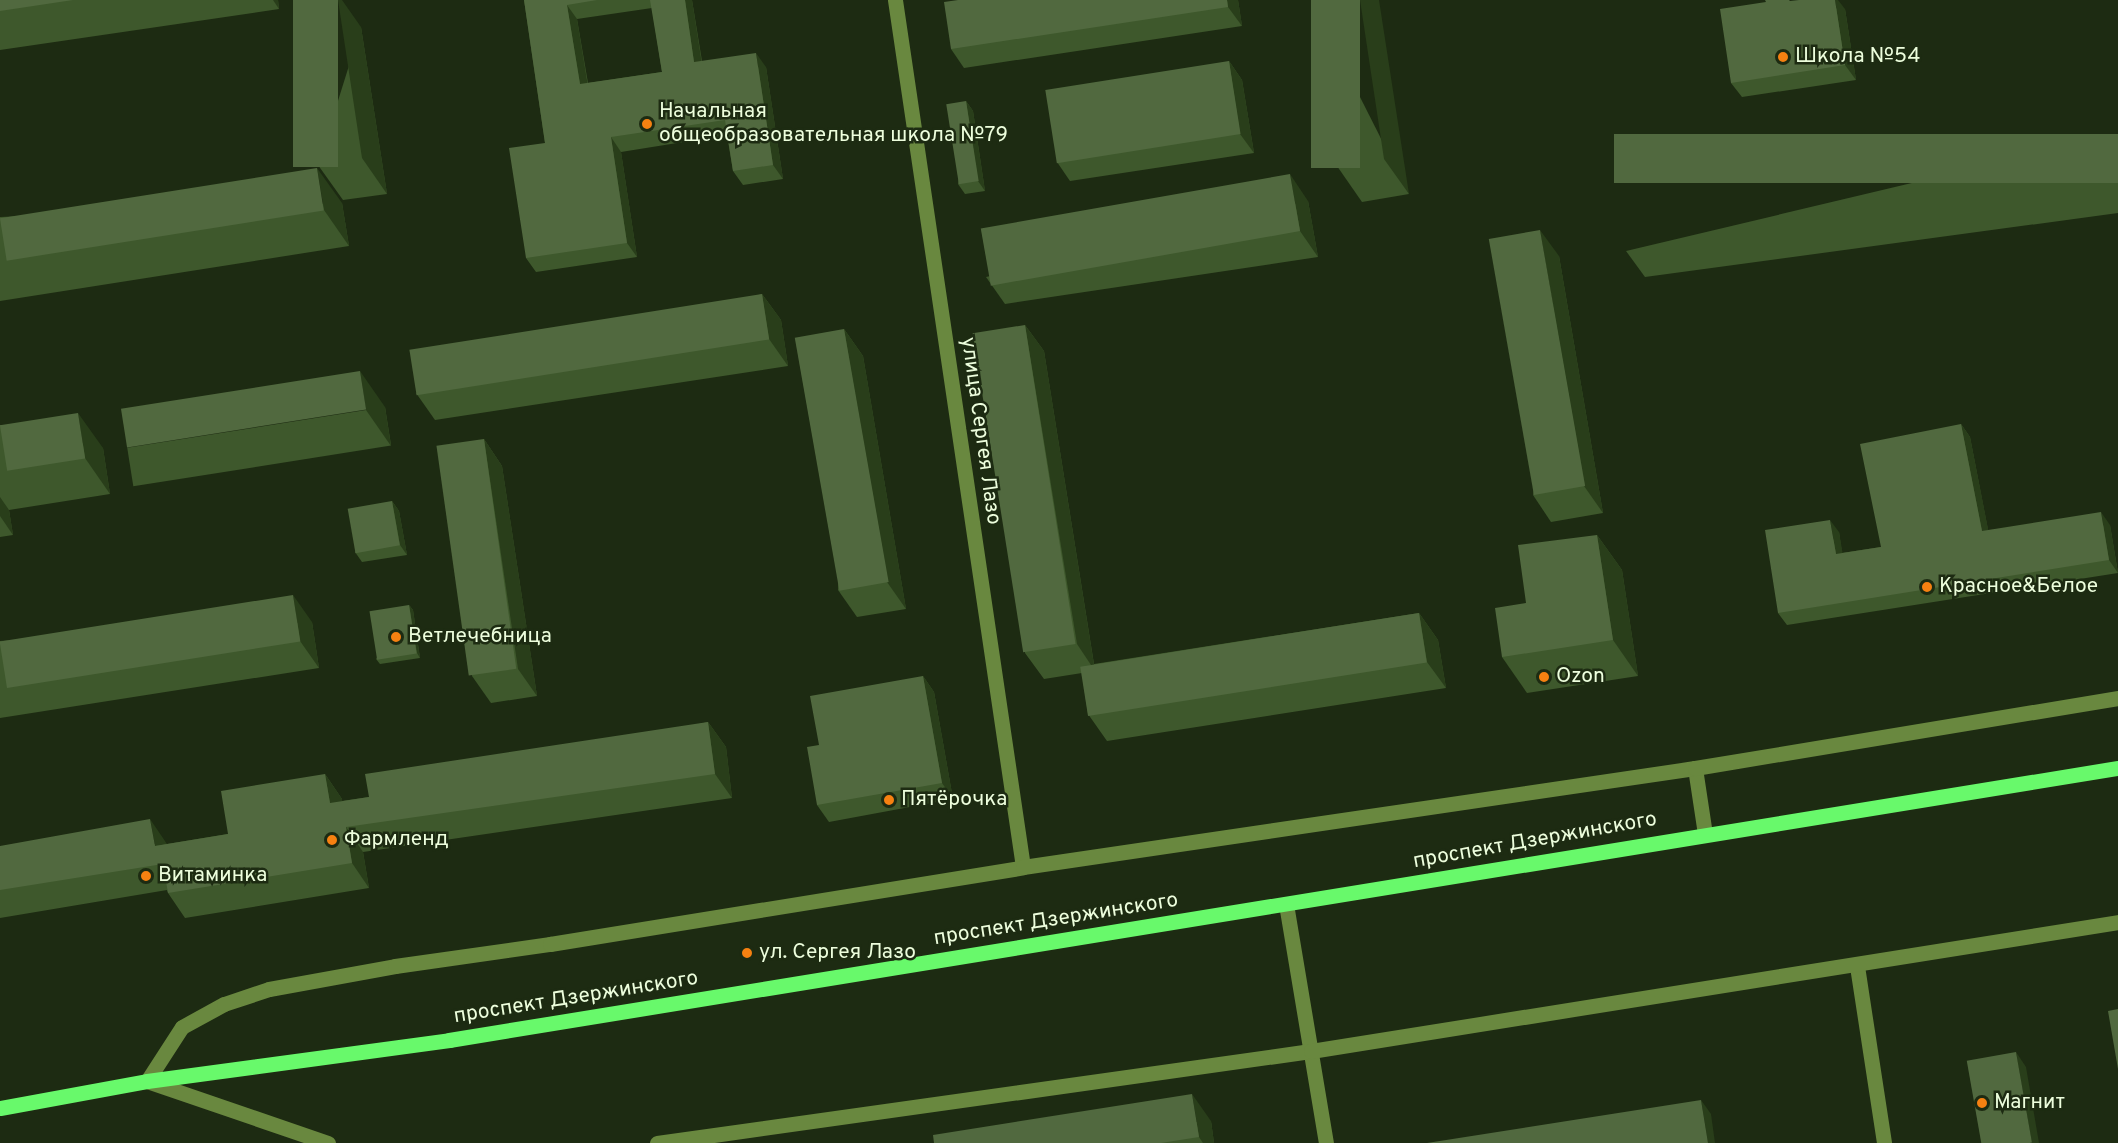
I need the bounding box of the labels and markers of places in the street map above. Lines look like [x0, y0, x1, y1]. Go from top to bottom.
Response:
place label: Школа №54 [1795, 44, 1920, 70]
marker: Школа №54 [1776, 50, 1790, 64]
place label: Начальная общеобразовательная школа №79 [659, 99, 1008, 149]
marker: Начальная общеобразовательная школа №79 [640, 117, 654, 131]
place label: Красное&Белое [1939, 574, 2098, 600]
marker: Красное&Белое [1920, 580, 1934, 594]
place label: Ветлечебница [408, 624, 552, 650]
marker: Ветлечебница [389, 630, 403, 644]
place label: Ozon [1556, 664, 1605, 690]
marker: Ozon [1537, 670, 1551, 684]
place label: Пятёрочка [901, 787, 1007, 813]
marker: Пятёрочка [882, 793, 896, 807]
place label: Фармленд [344, 827, 449, 853]
marker: Фармленд [325, 833, 339, 847]
place label: Витаминка [158, 863, 267, 889]
marker: Витаминка [139, 869, 153, 883]
place label: ул. Сергея Лазо [759, 940, 916, 966]
marker: ул. Сергея Лазо [740, 946, 754, 960]
place label: Магнит [1994, 1090, 2065, 1116]
marker: Магнит [1975, 1096, 1989, 1110]

